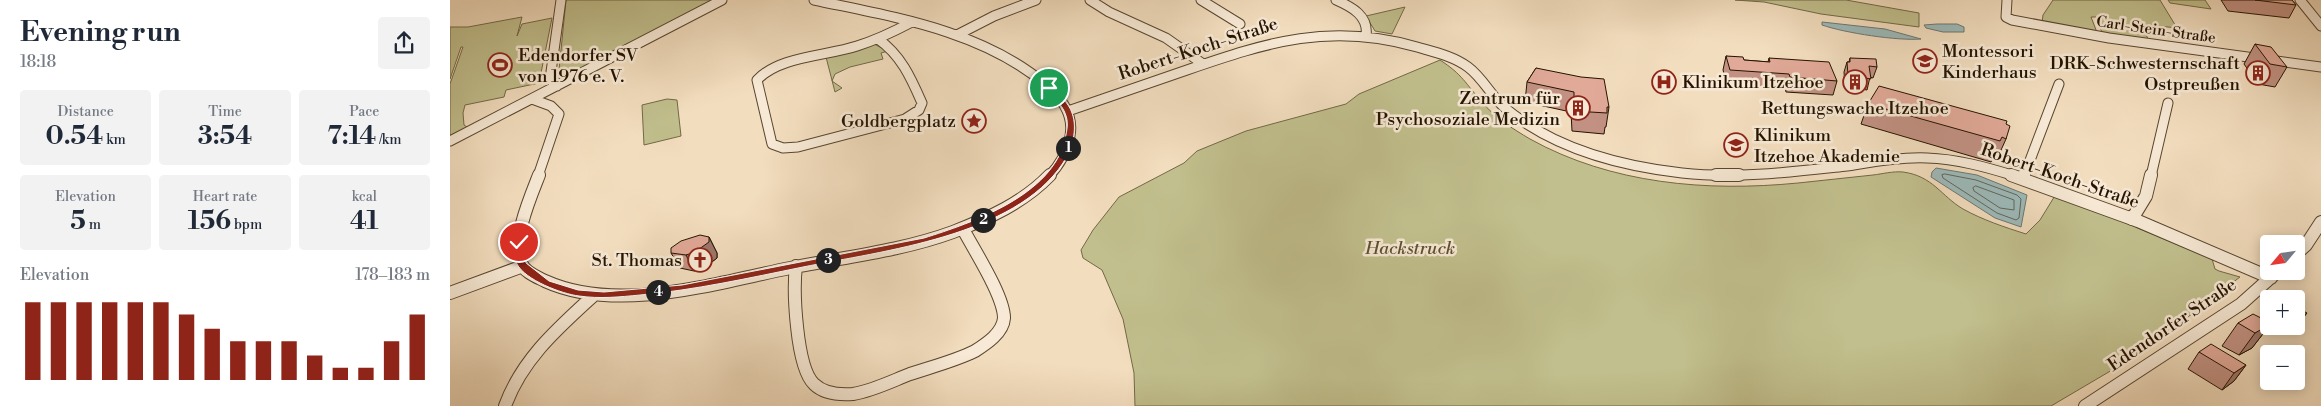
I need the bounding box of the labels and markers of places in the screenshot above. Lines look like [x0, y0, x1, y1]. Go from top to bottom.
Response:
place label: Montessori Kinderhaus [1942, 40, 2037, 84]
place label: Edendorfer SV von 1976 e. V. [517, 44, 638, 88]
school or university icon: Montessori Kinderhaus [1912, 48, 1938, 74]
sports icon: Edendorfer SV von 1976 e. V. [487, 52, 513, 78]
place label: DRK-Schwesternschaft Ostpreußen [2050, 52, 2241, 96]
building icon: DRK-Schwesternschaft Ostpreußen [2245, 60, 2271, 86]
pin [1028, 67, 1070, 109]
hospital icon: Klinikum Itzehoe [1651, 69, 1677, 95]
building icon: Rettungswache Itzehoe [1842, 69, 1868, 95]
place label: Klinikum Itzehoe [1682, 71, 1824, 94]
place label: Zentrum für Psychosoziale Medizin [1376, 87, 1560, 131]
building icon: Zentrum für Psychosoziale Medizin [1565, 95, 1591, 121]
place label: Rettungswache Itzehoe [1761, 97, 1949, 120]
place icon: Goldbergplatz [961, 108, 987, 134]
place label: Goldbergplatz [841, 110, 956, 133]
place label: Klinikum Itzehoe Akademie [1754, 124, 1900, 168]
school or university icon: Klinikum Itzehoe Akademie [1723, 132, 1749, 158]
pin: 1 [1056, 136, 1080, 160]
pin: 2 [970, 208, 996, 232]
pin [498, 221, 540, 263]
church icon: St. Thomas [687, 247, 713, 273]
pin: 3 [816, 248, 840, 272]
place label: St. Thomas [592, 249, 682, 272]
pin: 4 [646, 280, 670, 304]

